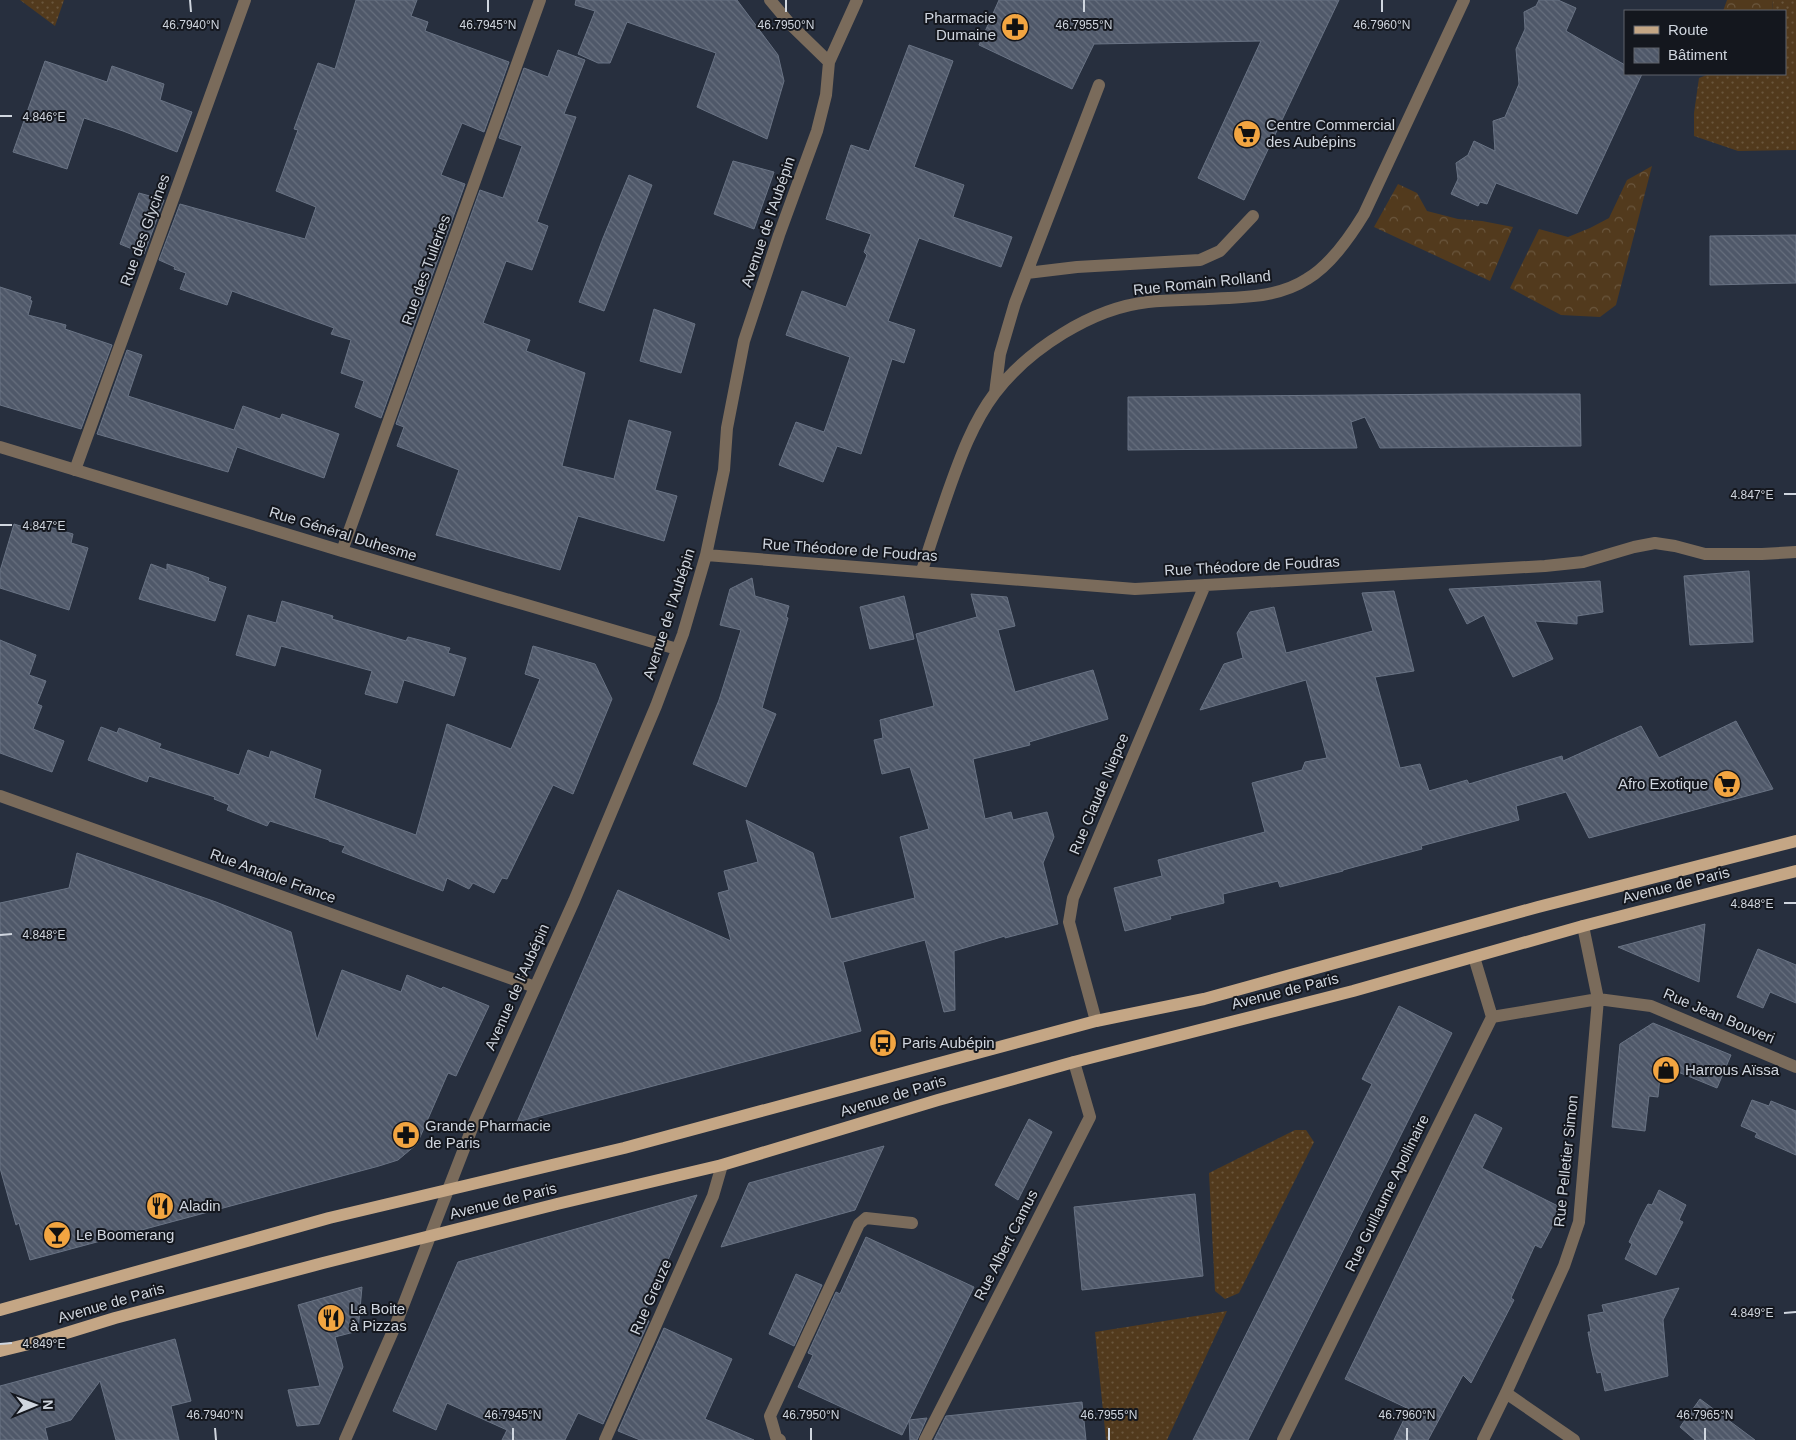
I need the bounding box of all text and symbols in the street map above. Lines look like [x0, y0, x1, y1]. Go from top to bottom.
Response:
place label: Pharmacie Dumaine [924, 9, 996, 43]
legend [1624, 10, 1786, 75]
pharmacy icon: Pharmacie Dumaine [1000, 12, 1030, 42]
text: 46.7940°N [163, 18, 219, 32]
text: 46.7945°N [460, 18, 516, 32]
text: 46.7950°N [758, 18, 814, 32]
text: 46.7955°N [1056, 18, 1112, 32]
text: 46.7960°N [1354, 18, 1410, 32]
text: Route [1668, 21, 1708, 38]
text: Bâtiment [1668, 46, 1728, 63]
text: 4.846°E [23, 110, 65, 124]
place label: Centre Commercial des Aubépins [1266, 116, 1395, 150]
supermarket icon: Centre Commercial des Aubépins [1232, 119, 1262, 149]
street label: Avenue de l'Aubépin [737, 154, 798, 289]
street label: Rue des Glycines [116, 172, 173, 288]
street label: Rue des Tuileries [398, 212, 453, 327]
street label: Rue Romain Rolland [1132, 267, 1272, 298]
text: 4.847°E [1731, 488, 1773, 502]
street label: Rue Général Duhesme [267, 503, 419, 564]
text: 4.847°E [23, 519, 65, 533]
street label: Rue Théodore de Foudras [762, 535, 938, 564]
street label: Avenue de l'Aubépin [639, 546, 698, 682]
street label: Rue Théodore de Foudras [1164, 552, 1340, 579]
street label: Rue Claude Niepce [1065, 731, 1132, 857]
supermarket icon: Afro Exotique [1712, 769, 1742, 799]
place label: Afro Exotique [1618, 775, 1708, 792]
street label: Rue Anatole France [208, 845, 338, 906]
street label: Avenue de Paris [1621, 863, 1731, 906]
text: 4.848°E [1731, 897, 1773, 911]
street label: Avenue de l'Aubépin [481, 921, 552, 1053]
text: 4.848°E [23, 928, 65, 942]
street label: Avenue de Paris [1230, 969, 1340, 1012]
street label: Rue Jean Bouveri [1661, 984, 1777, 1047]
bus stop icon: Paris Aubépin [868, 1028, 898, 1058]
place label: Paris Aubépin [902, 1034, 995, 1051]
shop icon: Harrous Aïssa [1651, 1055, 1681, 1085]
place label: Harrous Aïssa [1685, 1061, 1780, 1078]
street label: Avenue de Paris [838, 1071, 948, 1120]
street label: Rue Pelletier Simon [1550, 1094, 1581, 1228]
street label: Rue Guillaume Apollinaire [1341, 1111, 1432, 1274]
place label: Grande Pharmacie de Paris [425, 1117, 551, 1151]
pharmacy icon: Grande Pharmacie de Paris [391, 1120, 421, 1150]
street label: Avenue de Paris [448, 1179, 558, 1222]
street label: Rue Albert Camus [970, 1187, 1041, 1303]
restaurant icon: Aladin [145, 1191, 175, 1221]
place label: Aladin [179, 1197, 221, 1214]
bar icon: Le Boomerang [42, 1220, 72, 1250]
place label: Le Boomerang [76, 1226, 174, 1243]
street label: Rue Greuze [626, 1256, 675, 1337]
street label: Avenue de Paris [56, 1279, 166, 1326]
place label: La Boite à Pizzas [350, 1300, 407, 1334]
restaurant icon: La Boite à Pizzas [316, 1303, 346, 1333]
text: 4.849°E [1731, 1306, 1773, 1320]
text: 4.849°E [23, 1337, 65, 1351]
north arrow [10, 1380, 60, 1430]
text: N [40, 1400, 56, 1410]
text: 46.7940°N [187, 1408, 243, 1422]
text: 46.7945°N [485, 1408, 541, 1422]
text: 46.7950°N [783, 1408, 839, 1422]
text: 46.7955°N [1081, 1408, 1137, 1422]
text: 46.7960°N [1379, 1408, 1435, 1422]
text: 46.7965°N [1677, 1408, 1733, 1422]

